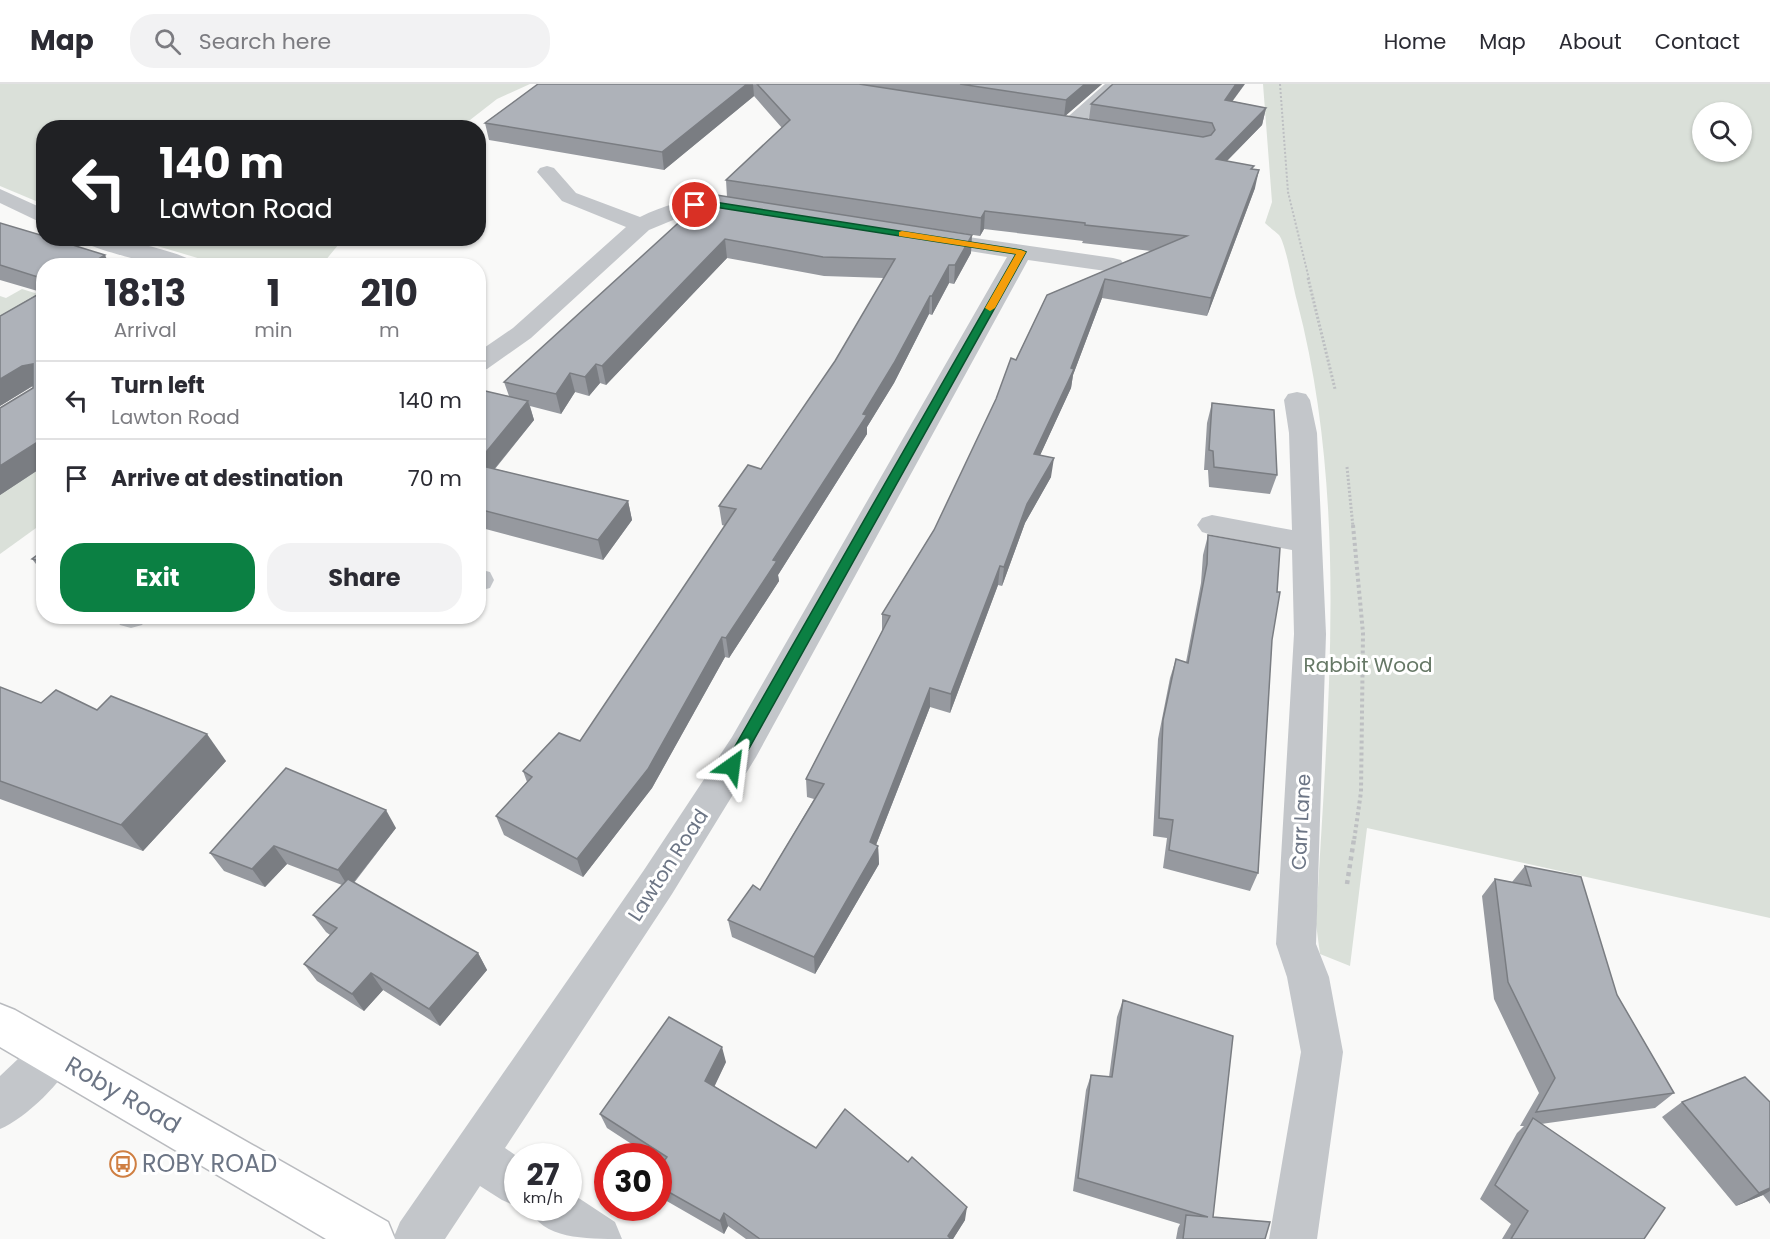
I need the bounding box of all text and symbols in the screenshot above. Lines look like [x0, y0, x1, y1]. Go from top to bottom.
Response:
search box [130, 14, 550, 68]
text: Map [30, 21, 94, 60]
icon: search [151, 25, 184, 58]
text: Search here [199, 26, 331, 57]
text: Home [1384, 27, 1446, 56]
text: Map [1479, 27, 1526, 56]
text: About [1559, 27, 1622, 56]
text: Contact [1655, 27, 1740, 56]
map controls [1692, 102, 1752, 162]
button: search [1692, 102, 1752, 162]
text: 140 m [159, 134, 284, 193]
icon: left [60, 144, 138, 222]
pin [669, 179, 720, 230]
icon: arrive [678, 188, 711, 221]
text: Lawton Road [159, 190, 333, 227]
text: 18:13 [104, 268, 186, 319]
text: 1 [267, 268, 280, 319]
text: 210 [361, 268, 418, 319]
text: Arrival [114, 316, 177, 344]
text: min [254, 316, 293, 344]
text: m [379, 316, 400, 344]
text: Turn left [111, 370, 205, 401]
icon: left [60, 384, 93, 417]
text: 140 m [399, 385, 462, 416]
text: Lawton Road [111, 403, 240, 431]
icon: arrive [60, 462, 93, 495]
text: Arrive at destination [111, 463, 343, 494]
text: 70 m [408, 463, 462, 494]
button: Exit [60, 543, 255, 612]
button: Share [267, 543, 462, 612]
park label: Rabbit Wood [1304, 651, 1432, 679]
position arrow [700, 734, 764, 798]
street label: Carr Lane [1284, 773, 1318, 871]
street label: Lawton Road [621, 803, 715, 927]
street label: Roby Road [59, 1048, 187, 1141]
speed limit sign: 30 [594, 1143, 672, 1221]
place label: ROBY ROAD [142, 1147, 277, 1180]
bus stop icon: ROBY ROAD [108, 1149, 138, 1179]
text: 27 [526, 1153, 560, 1196]
text: km/h [523, 1187, 563, 1208]

